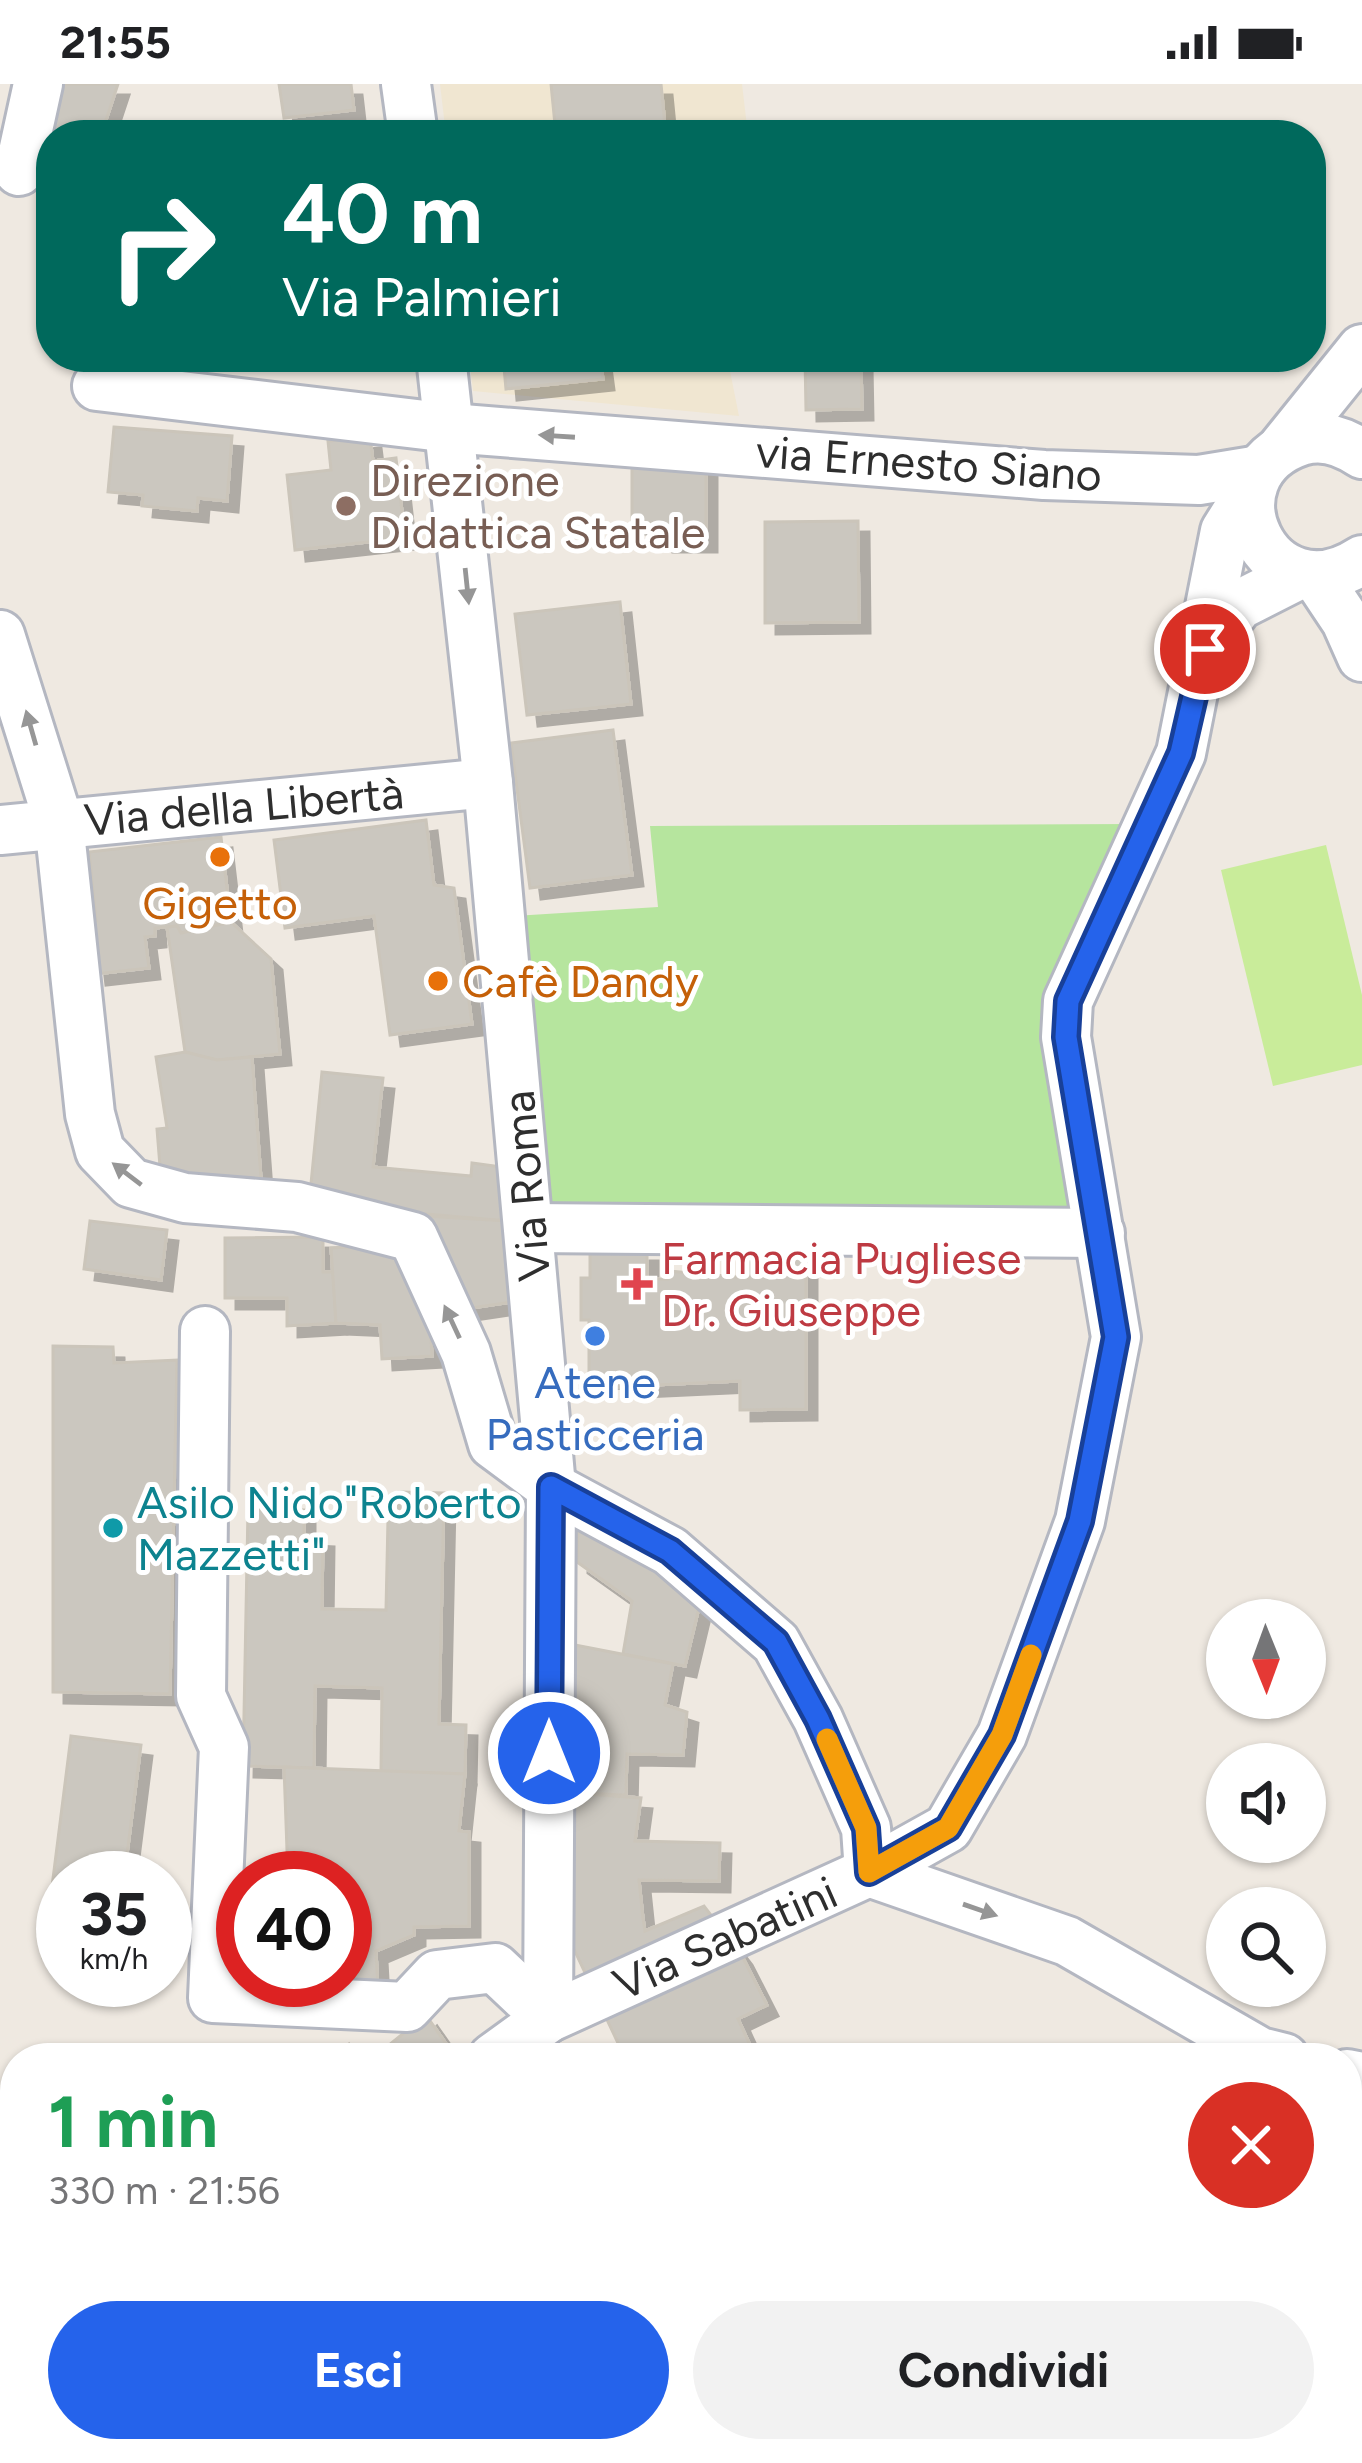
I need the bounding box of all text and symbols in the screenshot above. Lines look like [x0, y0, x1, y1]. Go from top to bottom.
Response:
text: 21:55 [60, 15, 171, 69]
text: 40 m [282, 163, 483, 264]
icon: right [84, 168, 240, 324]
text: Via Palmieri [282, 265, 562, 330]
street label: via Ernesto Siano [754, 424, 1104, 502]
one-way arrow [538, 426, 575, 445]
place label: Direzione Didattica Statale [370, 453, 705, 559]
marker: Direzione Didattica Statale [333, 493, 359, 519]
one-way arrow [458, 568, 477, 606]
pin [1154, 598, 1256, 700]
icon: arrive [1172, 616, 1238, 682]
one-way arrow [21, 709, 39, 746]
street label: Via della Libertà [82, 765, 406, 847]
marker: Gigetto [207, 844, 233, 870]
place label: Gigetto [142, 876, 298, 930]
place label: Cafè Dandy [462, 954, 699, 1008]
marker: Cafè Dandy [425, 968, 451, 994]
street label: Via Roma [491, 1088, 561, 1284]
one-way arrow [111, 1162, 143, 1187]
place label: Farmacia Pugliese Dr. Giuseppe [661, 1231, 1021, 1337]
marker: Farmacia Pugliese Dr. Giuseppe [624, 1271, 650, 1297]
one-way arrow [442, 1304, 462, 1339]
marker: Atene Pasticceria [582, 1323, 608, 1349]
place label: Atene Pasticceria [486, 1355, 704, 1461]
place label: Asilo Nido"Roberto Mazzetti" [137, 1475, 522, 1581]
marker: Asilo Nido"Roberto Mazzetti" [100, 1515, 126, 1541]
north arrow [1206, 1599, 1326, 1719]
map controls [1206, 1599, 1326, 2007]
position arrow [486, 1690, 612, 1816]
button: sound [1206, 1743, 1326, 1863]
speed limit sign: 40 [216, 1851, 372, 2007]
street label: Via Sabatini [605, 1865, 845, 2011]
text: 35 [80, 1878, 148, 1950]
button: search [1206, 1887, 1326, 2007]
one-way arrow [962, 1902, 999, 1921]
text: km/h [80, 1940, 148, 1977]
text: 1 min [48, 2079, 218, 2165]
button: close [1188, 2082, 1314, 2208]
text: 330 m · 21:56 [48, 2167, 280, 2214]
button: Esci [48, 2301, 669, 2439]
button: Condividi [693, 2301, 1314, 2439]

